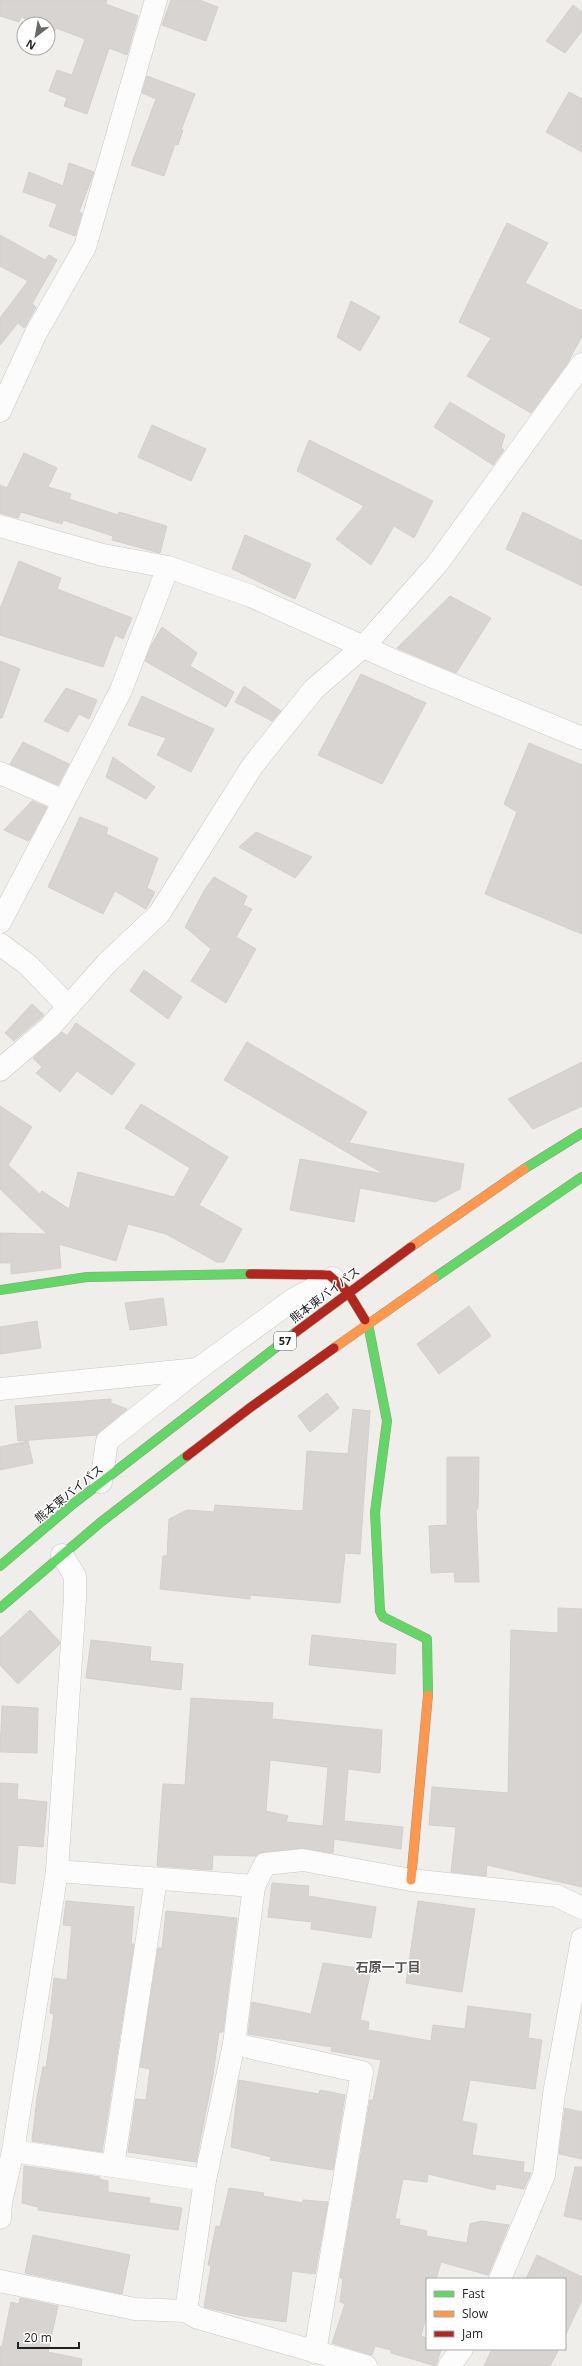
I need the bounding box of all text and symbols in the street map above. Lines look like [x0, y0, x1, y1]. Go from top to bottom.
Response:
north arrow [16, 16, 56, 56]
text: N [23, 36, 38, 54]
street label: 熊本東バイパス [286, 1263, 363, 1327]
road number: 57 [274, 1332, 296, 1350]
street label: 熊本東バイパス [31, 1461, 107, 1527]
district label: 石原一丁目 [355, 1958, 421, 1976]
legend [426, 2278, 566, 2350]
text: Fast [462, 2285, 485, 2302]
text: Slow [462, 2305, 489, 2322]
scale bar [18, 2324, 79, 2350]
text: Jam [461, 2325, 483, 2342]
text: 20 m [24, 2329, 52, 2346]

